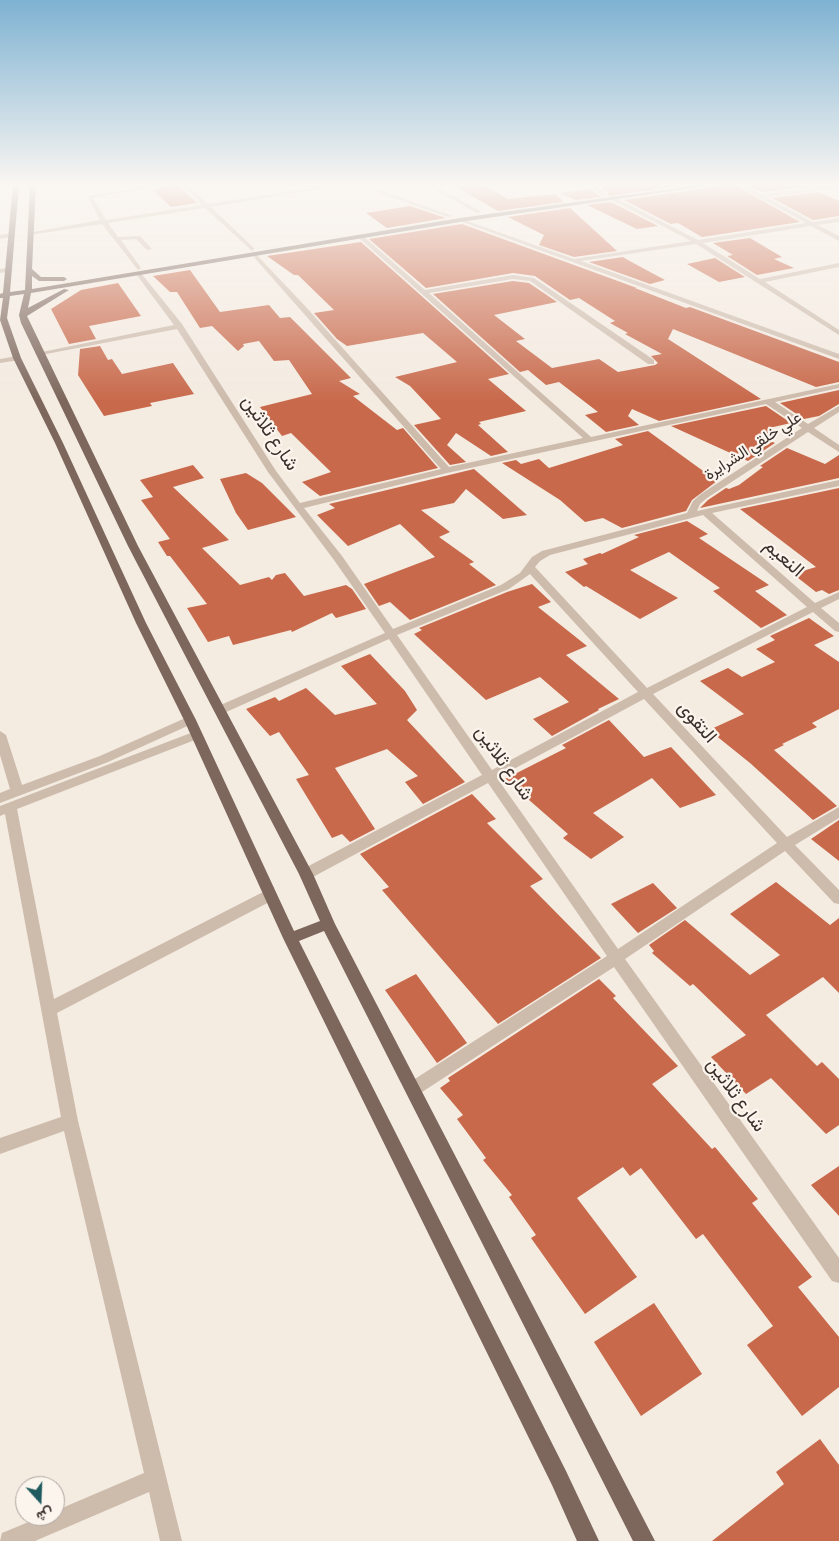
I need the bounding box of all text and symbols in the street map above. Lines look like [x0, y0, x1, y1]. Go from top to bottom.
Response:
street label: شارع ثلاثين [236, 391, 304, 475]
street label: علي خلقي الشرايرة [701, 408, 805, 484]
street label: النعيم [759, 534, 809, 582]
street label: التقوى [672, 696, 722, 748]
street label: شارع ثلاثين [470, 721, 538, 805]
street label: شارع ثلاثين [701, 1053, 771, 1137]
north arrow [15, 1476, 65, 1526]
text: ش [34, 1505, 55, 1524]

